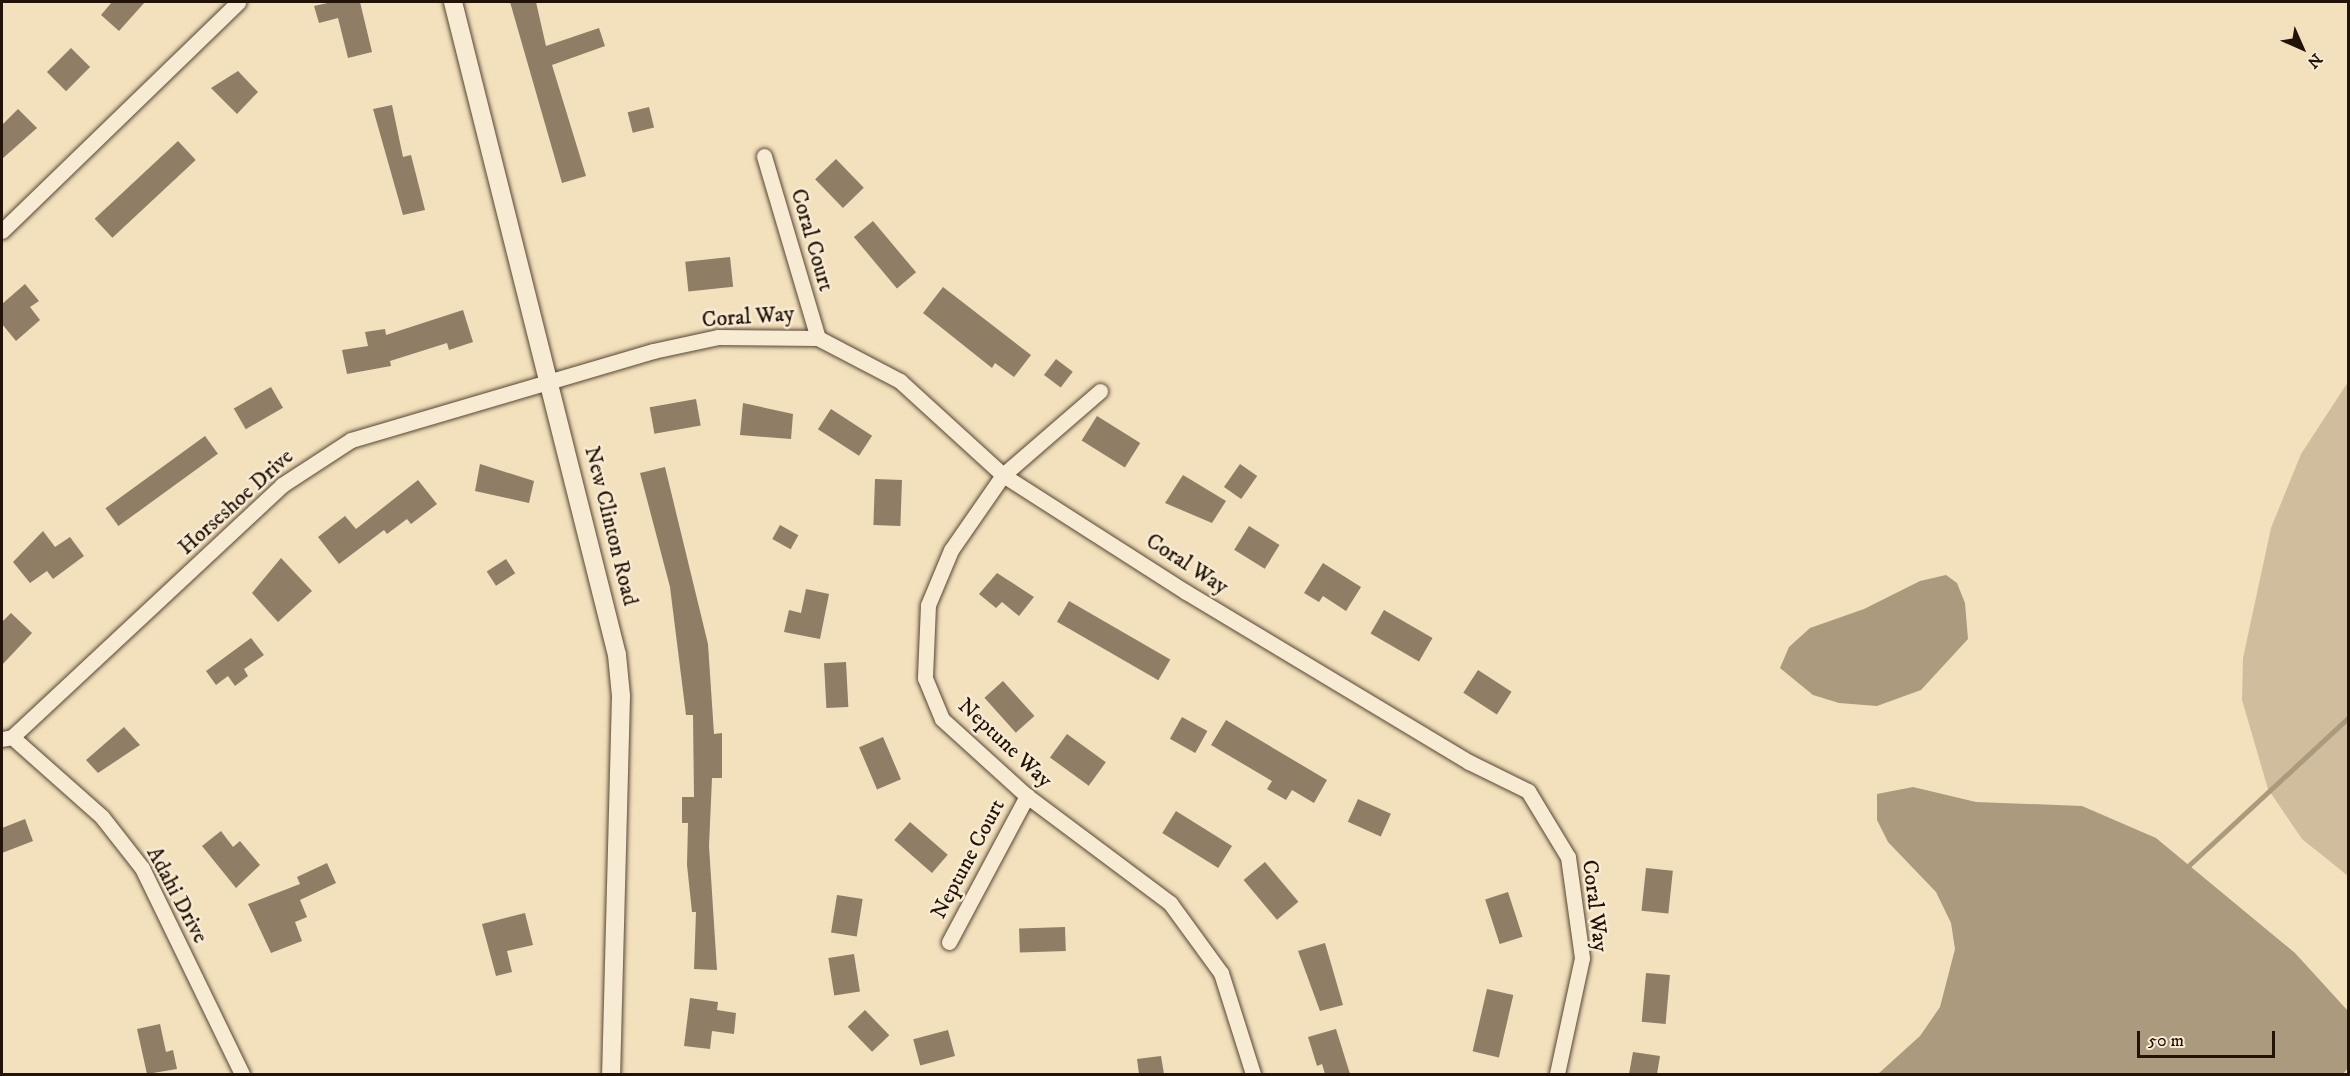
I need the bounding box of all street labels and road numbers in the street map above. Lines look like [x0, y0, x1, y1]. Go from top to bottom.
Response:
street label: Coral Court [785, 186, 839, 294]
street label: Coral Way [701, 301, 795, 333]
street label: Horseshoe Drive [173, 443, 299, 561]
street label: New Clinton Road [578, 444, 644, 608]
street label: Coral Way [1141, 528, 1233, 600]
street label: Neptune Way [952, 693, 1058, 793]
street label: Neptune Court [925, 795, 1011, 923]
street label: Adahi Drive [141, 842, 213, 948]
street label: Coral Way [1576, 858, 1614, 954]

